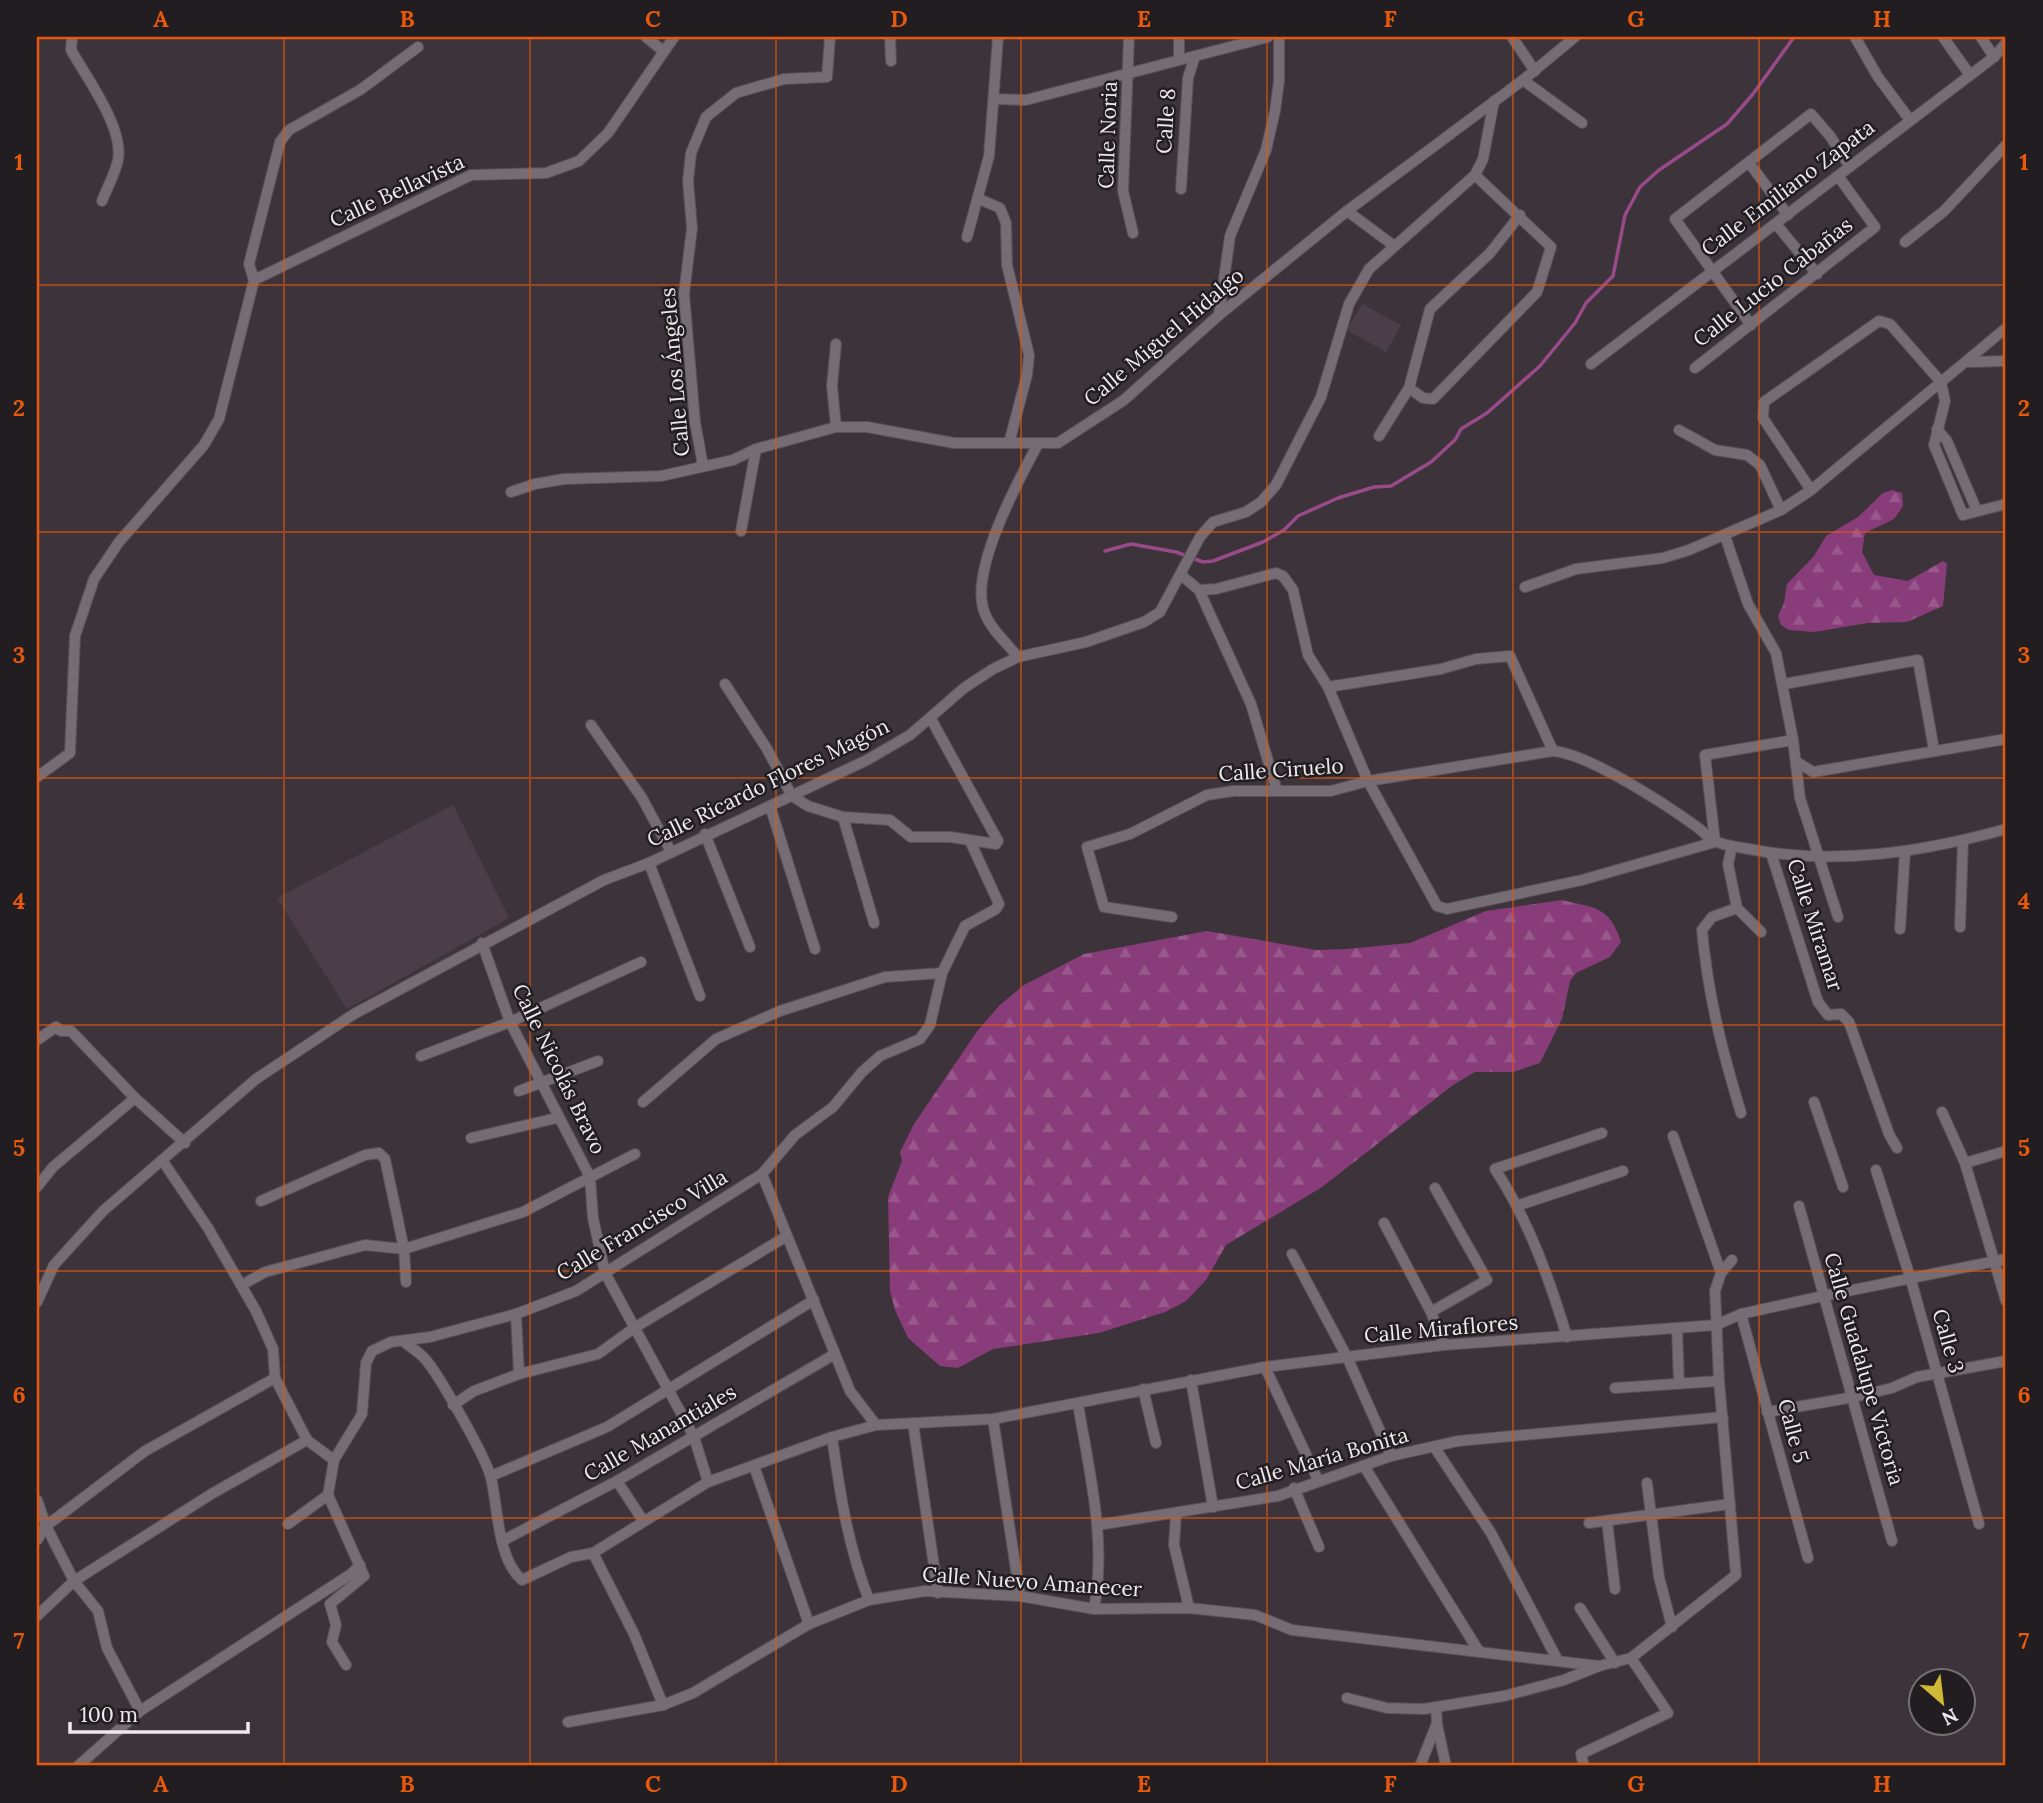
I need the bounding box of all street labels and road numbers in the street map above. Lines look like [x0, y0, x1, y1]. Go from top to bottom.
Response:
street label: Calle Noria [1092, 81, 1123, 189]
street label: Calle 8 [1150, 87, 1181, 155]
street label: Calle Emiliano Zapata [1696, 113, 1880, 262]
street label: Calle Bellavista [325, 148, 469, 234]
street label: Calle Lucio Cabañas [1687, 211, 1858, 352]
street label: Calle Miguel Hidalgo [1078, 262, 1249, 412]
street label: Calle Los Ángeles [654, 287, 695, 457]
street label: Calle Ricardo Flores Magón [642, 712, 893, 853]
street label: Calle Ciruelo [1217, 752, 1344, 787]
street label: Calle Miramar [1781, 855, 1850, 994]
street label: Calle Nicolás Bravo [507, 979, 612, 1158]
street label: Calle Francisco Villa [551, 1163, 732, 1286]
street label: Calle Guadalupe Victoria [1818, 1249, 1911, 1489]
street label: Calle 3 [1926, 1306, 1970, 1376]
street label: Calle Miraflores [1363, 1308, 1519, 1349]
street label: Calle Manantiales [579, 1378, 741, 1487]
street label: Calle 5 [1772, 1396, 1815, 1466]
street label: Calle María Bonita [1232, 1421, 1412, 1496]
street label: Calle Nuevo Amanecer [921, 1560, 1143, 1603]

